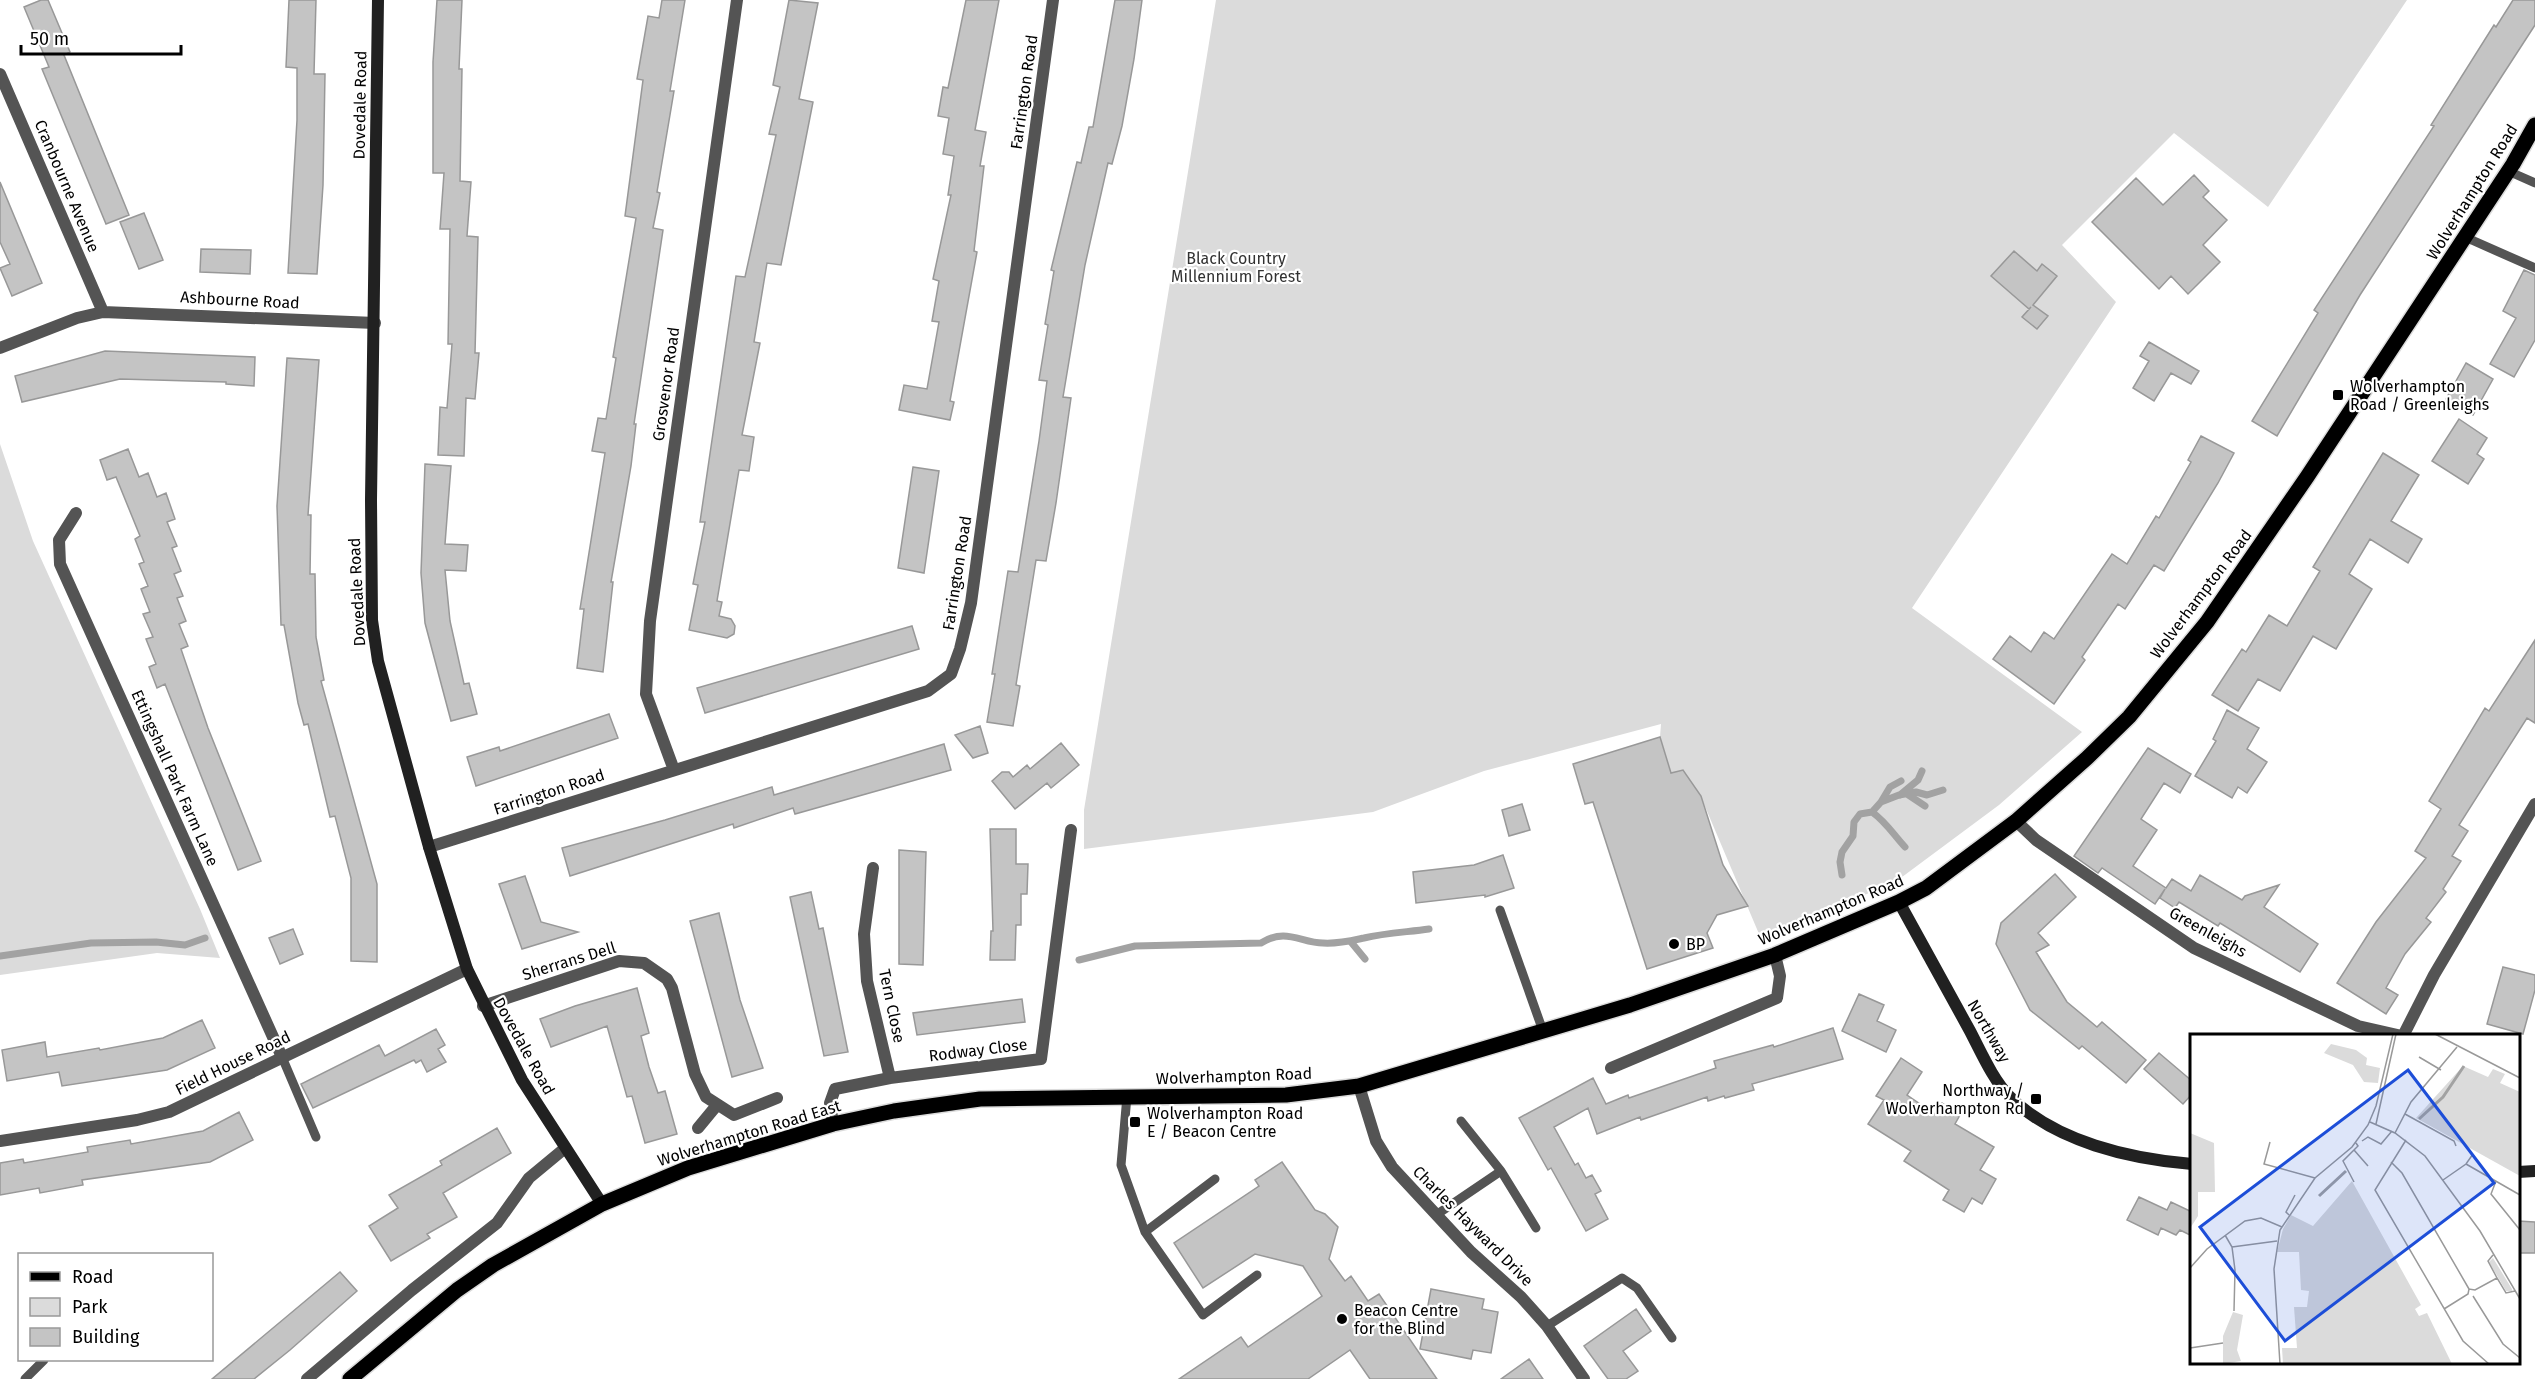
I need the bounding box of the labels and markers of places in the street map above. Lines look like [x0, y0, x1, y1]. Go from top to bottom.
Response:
place label: Wolverhampton Road / Greenleighs [2350, 377, 2489, 414]
marker: Wolverhampton Road / Greenleighs [2331, 388, 2345, 402]
place label: BP [1686, 935, 1705, 954]
marker: BP [1667, 937, 1681, 951]
place label: Northway / Wolverhampton Rd [1886, 1081, 2024, 1118]
marker: Northway / Wolverhampton Rd [2029, 1092, 2043, 1106]
place label: Wolverhampton Road E / Beacon Centre [1147, 1104, 1303, 1141]
marker: Wolverhampton Road E / Beacon Centre [1128, 1115, 1142, 1129]
place label: Beacon Centre for the Blind [1354, 1301, 1458, 1338]
marker: Beacon Centre for the Blind [1335, 1312, 1349, 1326]

